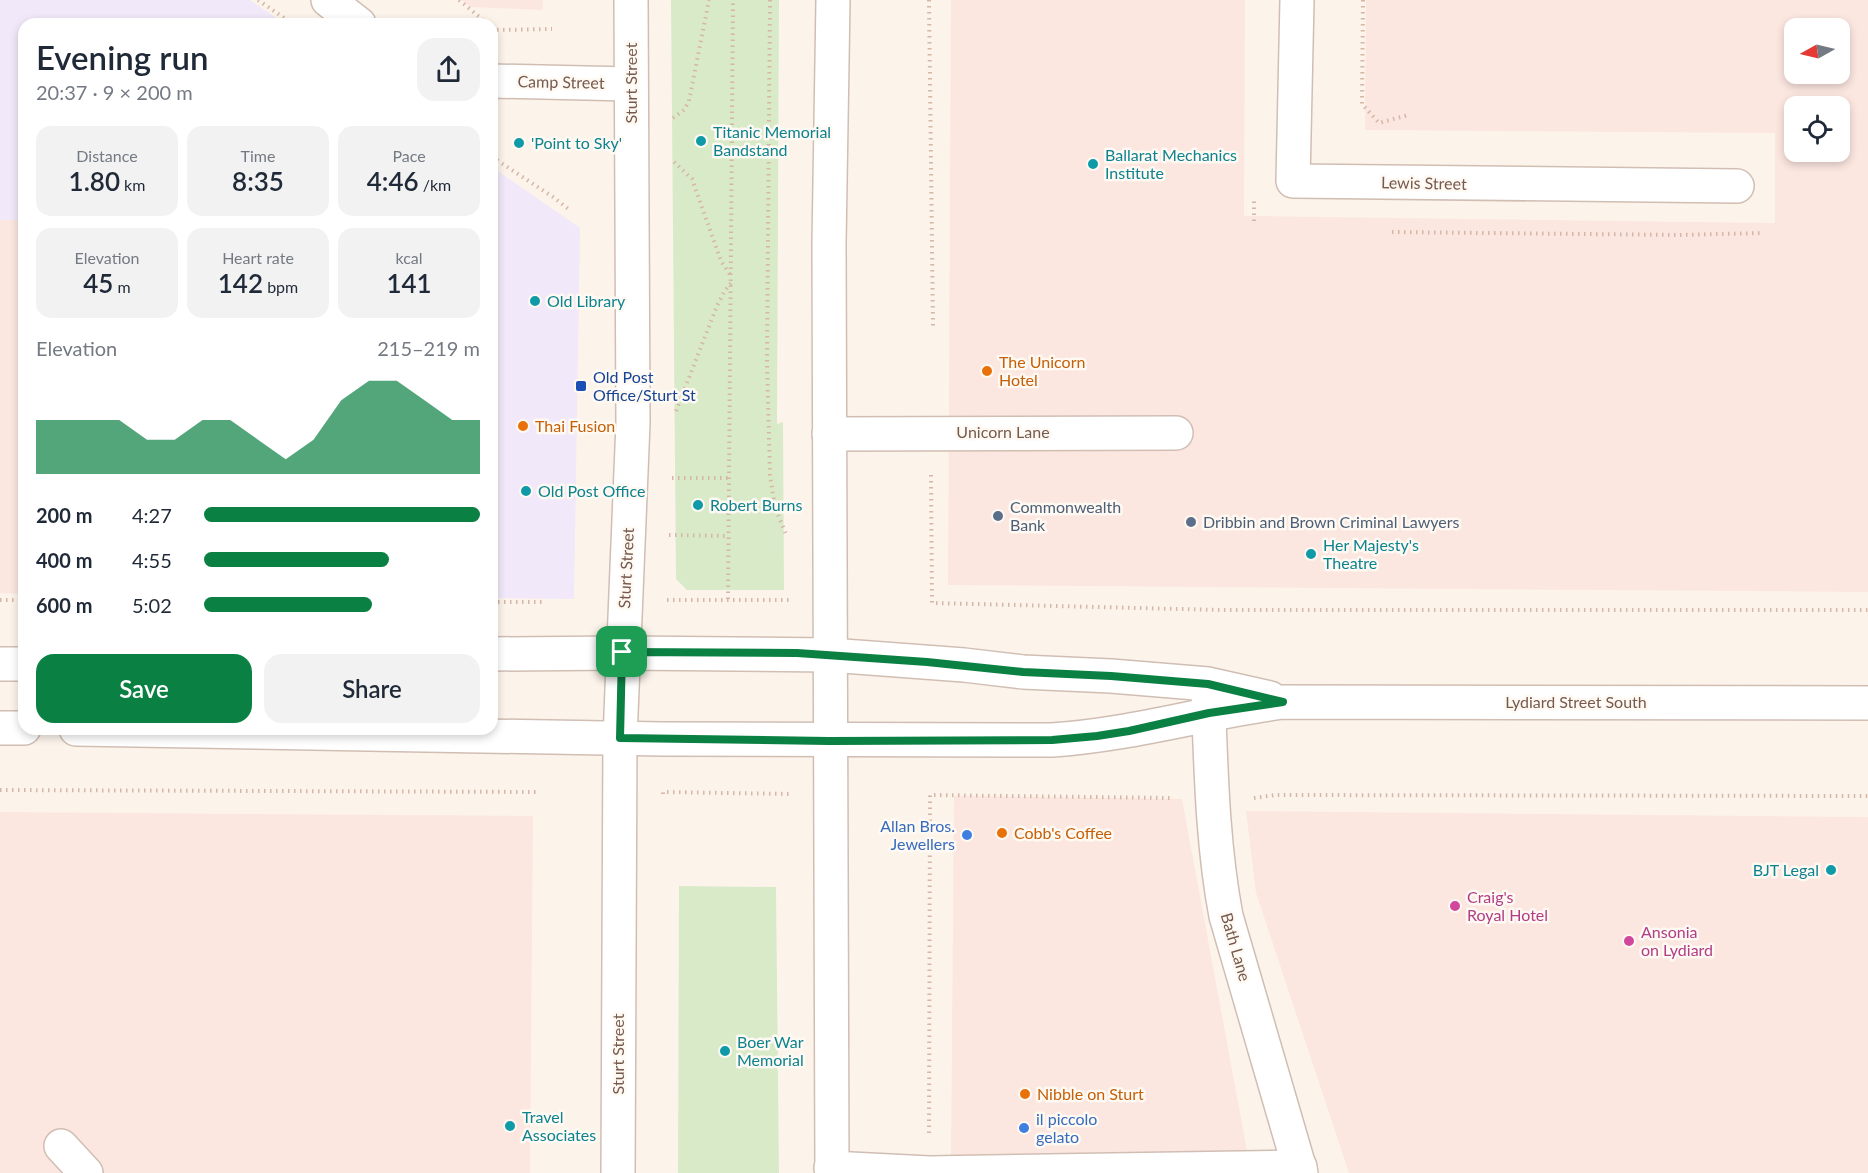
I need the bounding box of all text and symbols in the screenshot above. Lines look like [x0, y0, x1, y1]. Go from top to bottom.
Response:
north arrow [1784, 18, 1850, 84]
map controls [1784, 18, 1850, 162]
text: Evening run [36, 37, 209, 77]
button: share [417, 38, 480, 101]
street label: Sturt Street [621, 42, 640, 123]
street label: Camp Street [517, 71, 605, 92]
text: 20:37 · 9 × 200 m [36, 80, 193, 104]
button: locate [1784, 96, 1850, 162]
place label: Titanic Memorial Bandstand [713, 122, 831, 159]
place label: 'Point to Sky' [531, 133, 622, 152]
marker: Titanic Memorial Bandstand [694, 134, 708, 148]
marker: 'Point to Sky' [512, 136, 526, 150]
place label: Ballarat Mechanics Institute [1105, 145, 1237, 182]
text: Distance [76, 146, 138, 165]
text: Time [241, 146, 275, 165]
text: Pace [392, 146, 426, 165]
marker: Ballarat Mechanics Institute [1086, 157, 1100, 171]
text: 1.80 [69, 165, 120, 197]
text: 8:35 [232, 165, 284, 197]
text: 4:46 [367, 165, 419, 197]
street label: Lewis Street [1381, 172, 1467, 193]
text: km [120, 175, 145, 194]
text: /km [419, 175, 451, 194]
text: Elevation [75, 248, 140, 267]
text: Heart rate [222, 248, 294, 267]
text: kcal [395, 248, 423, 267]
text: 45 [83, 267, 113, 299]
text: 142 [218, 267, 263, 299]
text: 141 [386, 267, 432, 299]
text: m [113, 277, 131, 296]
text: bpm [263, 277, 298, 296]
place label: Old Library [547, 291, 626, 310]
marker: Old Library [528, 294, 542, 308]
text: Elevation [36, 336, 117, 360]
text: 215–219 m [377, 336, 480, 360]
place label: The Unicorn Hotel [999, 352, 1085, 389]
marker: The Unicorn Hotel [980, 364, 994, 378]
place label: Old Post Office/Sturt St [593, 367, 696, 404]
marker: Old Post Office/Sturt St [574, 379, 588, 393]
place label: Thai Fusion [535, 416, 615, 435]
marker: Thai Fusion [516, 419, 530, 433]
street label: Unicorn Lane [956, 422, 1050, 441]
place label: Old Post Office [538, 481, 645, 500]
marker: Old Post Office [519, 484, 533, 498]
place label: Robert Burns [710, 495, 802, 514]
place label: Commonwealth Bank [1010, 497, 1121, 534]
marker: Robert Burns [691, 498, 705, 512]
text: 200 m [36, 503, 92, 527]
text: 4:27 [132, 503, 172, 527]
marker: Commonwealth Bank [991, 509, 1005, 523]
place label: Dribbin and Brown Criminal Lawyers [1203, 512, 1460, 531]
marker: Dribbin and Brown Criminal Lawyers [1184, 515, 1198, 529]
street label: Sturt Street [614, 527, 637, 609]
place label: Her Majesty's Theatre [1323, 535, 1419, 572]
marker: Her Majesty's Theatre [1304, 547, 1318, 561]
text: 400 m [36, 548, 92, 572]
text: 4:55 [132, 548, 172, 572]
text: 600 m [36, 593, 92, 617]
text: 5:02 [132, 593, 172, 617]
pin [596, 626, 647, 677]
icon: arrive [605, 635, 638, 668]
button: Save [36, 654, 252, 723]
button: Share [264, 654, 480, 723]
street label: Lydiard Street South [1505, 692, 1647, 711]
place label: Allan Bros. Jewellers [880, 816, 955, 853]
place label: Cobb's Coffee [1014, 823, 1112, 842]
marker: Cobb's Coffee [995, 826, 1009, 840]
marker: Allan Bros. Jewellers [960, 828, 974, 842]
place label: BJT Legal [1753, 860, 1819, 879]
marker: BJT Legal [1824, 863, 1838, 877]
place label: Craig's Royal Hotel [1467, 887, 1548, 924]
marker: Craig's Royal Hotel [1448, 899, 1462, 913]
street label: Bath Lane [1218, 910, 1255, 983]
place label: Ansonia on Lydiard [1641, 922, 1713, 959]
marker: Ansonia on Lydiard [1622, 934, 1636, 948]
street label: Sturt Street [608, 1013, 627, 1094]
place label: Boer War Memorial [737, 1032, 804, 1069]
marker: Boer War Memorial [718, 1044, 732, 1058]
place label: Nibble on Sturt [1037, 1084, 1144, 1103]
marker: Nibble on Sturt [1018, 1087, 1032, 1101]
place label: Travel Associates [522, 1107, 596, 1144]
place label: il piccolo gelato [1036, 1109, 1097, 1146]
marker: Travel Associates [503, 1119, 517, 1133]
marker: il piccolo gelato [1017, 1121, 1031, 1135]

